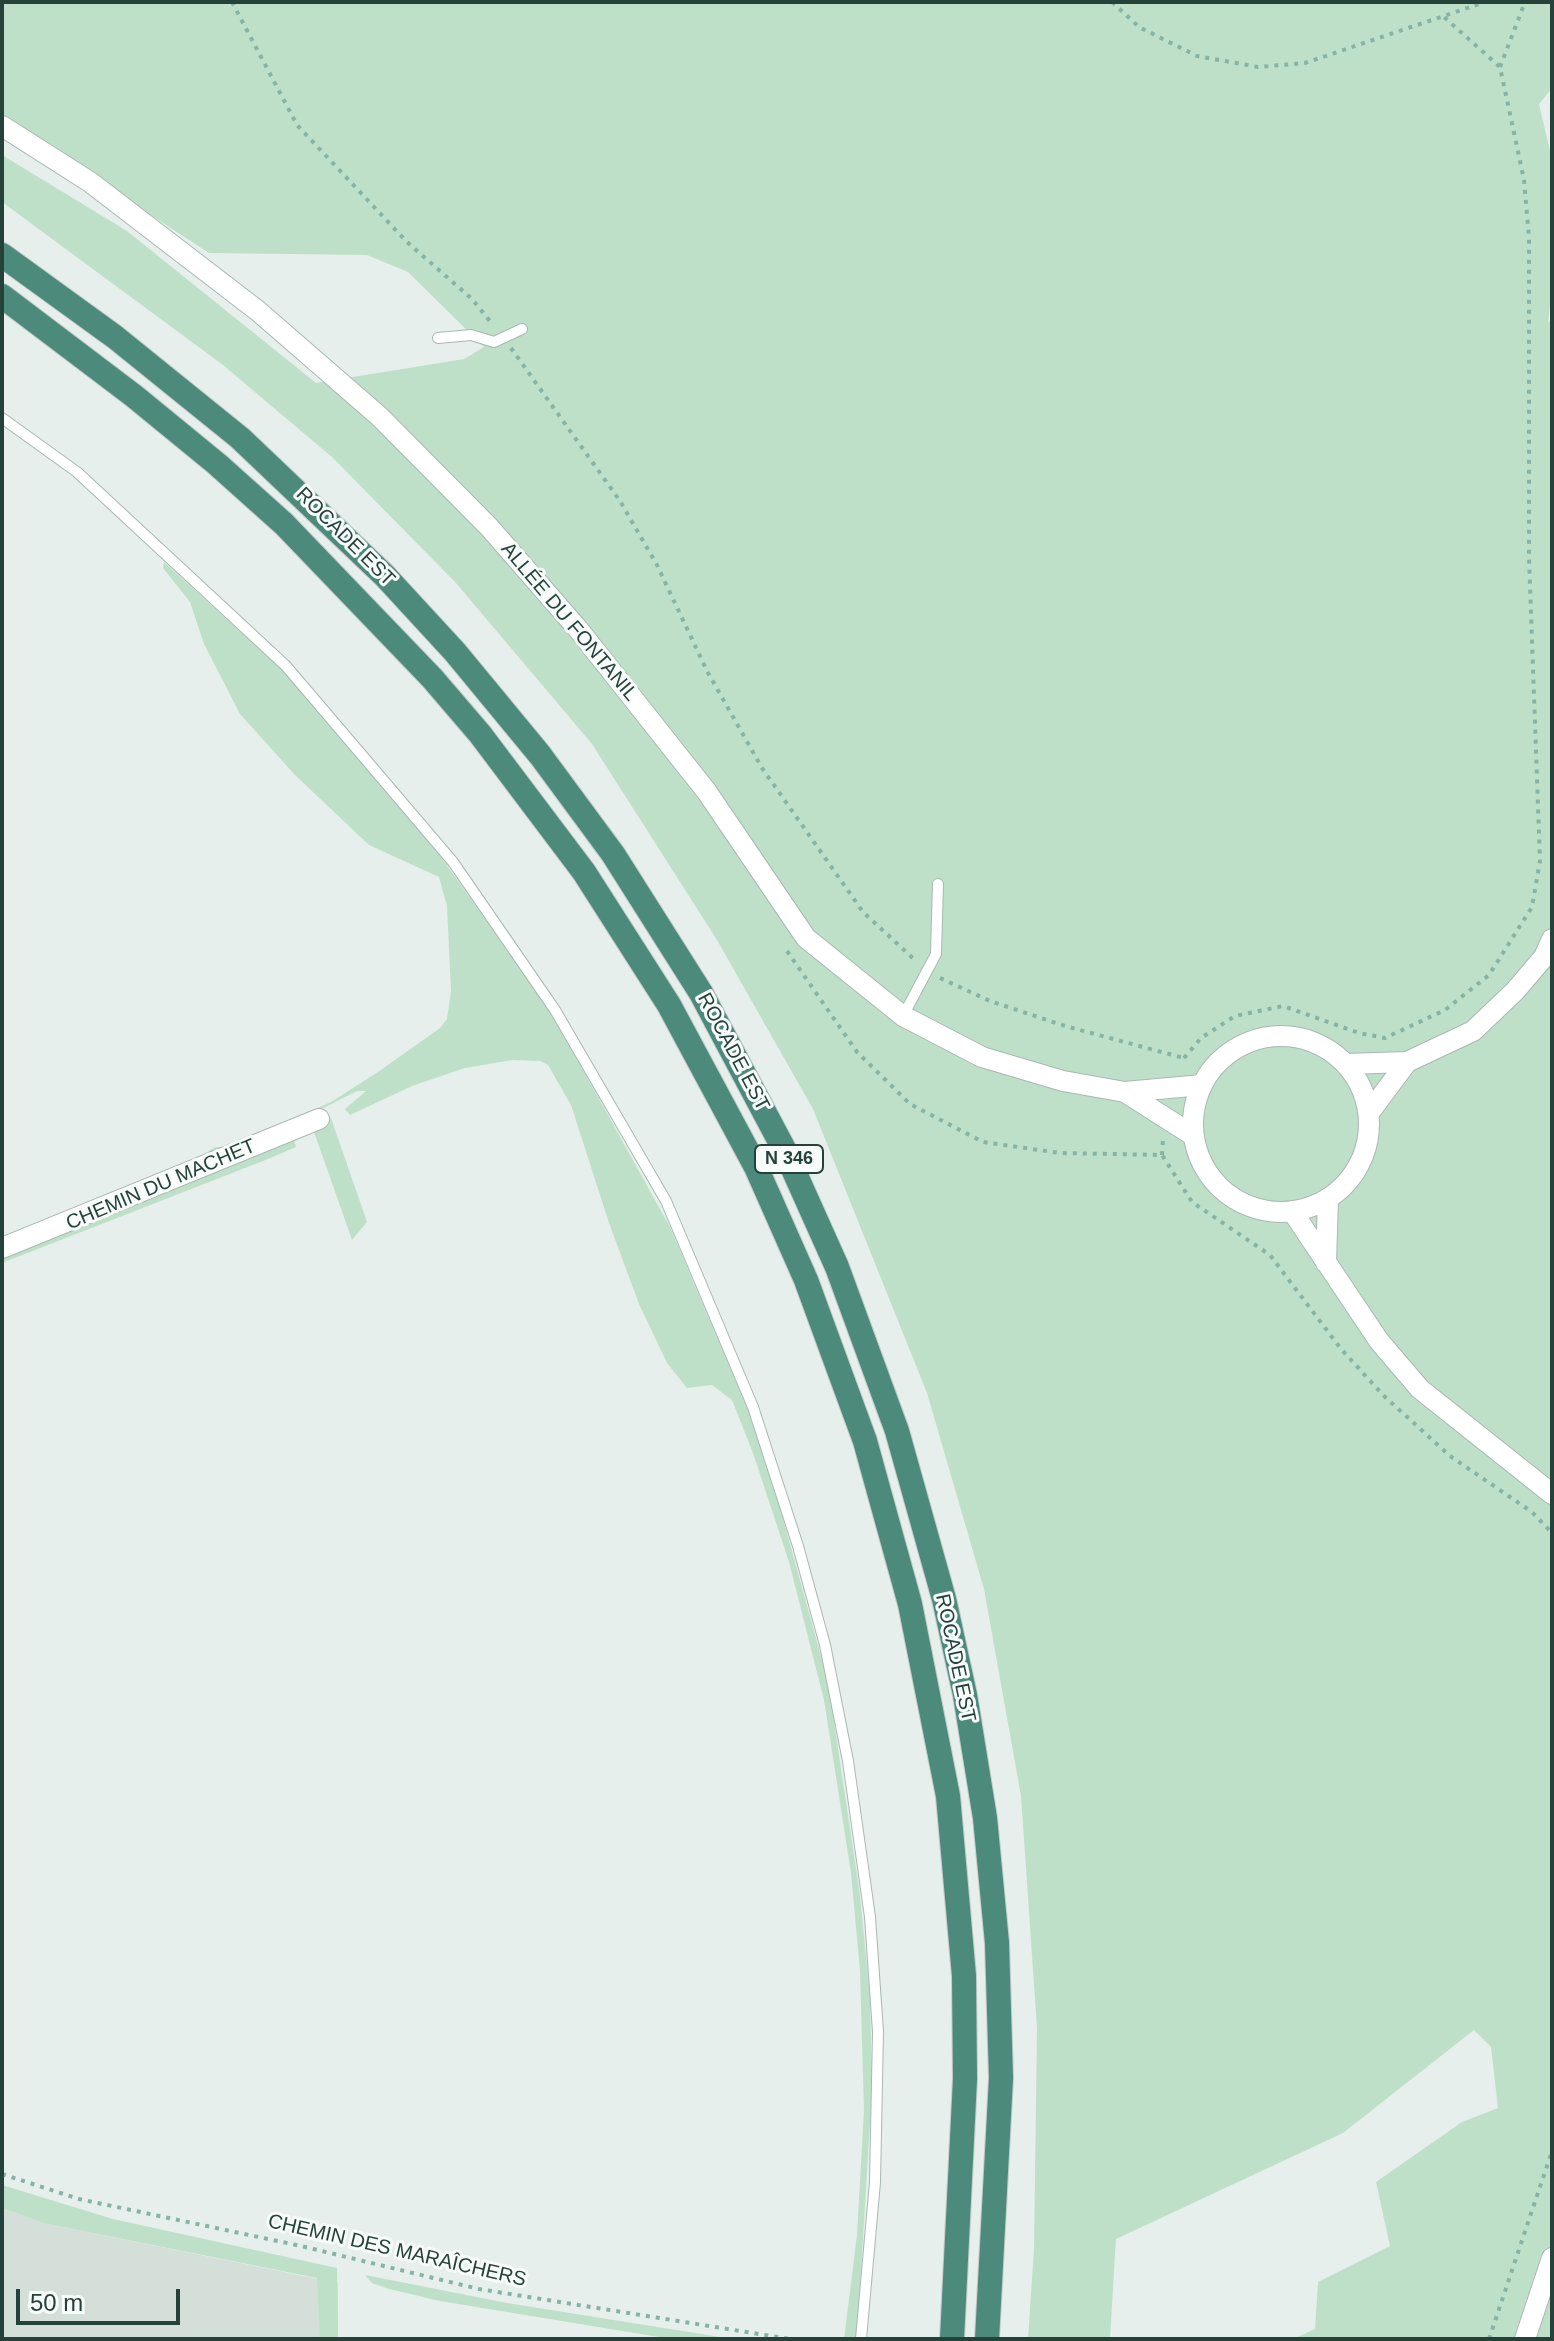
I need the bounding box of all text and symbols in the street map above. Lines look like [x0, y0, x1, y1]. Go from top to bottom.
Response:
street label: ROCADE EST [291, 483, 399, 591]
street label: ALLÉE DU FONTANIL [496, 538, 642, 706]
street label: ROCADE EST [692, 989, 774, 1115]
street label: CHEMIN DU MACHET [63, 1134, 259, 1236]
road number: N 346 [755, 1145, 823, 1173]
street label: ROCADE EST [930, 1592, 980, 1724]
street label: CHEMIN DES MARAÎCHERS [265, 2210, 529, 2292]
scale bar [20, 2273, 184, 2323]
text: 50 m [30, 2289, 83, 2316]

